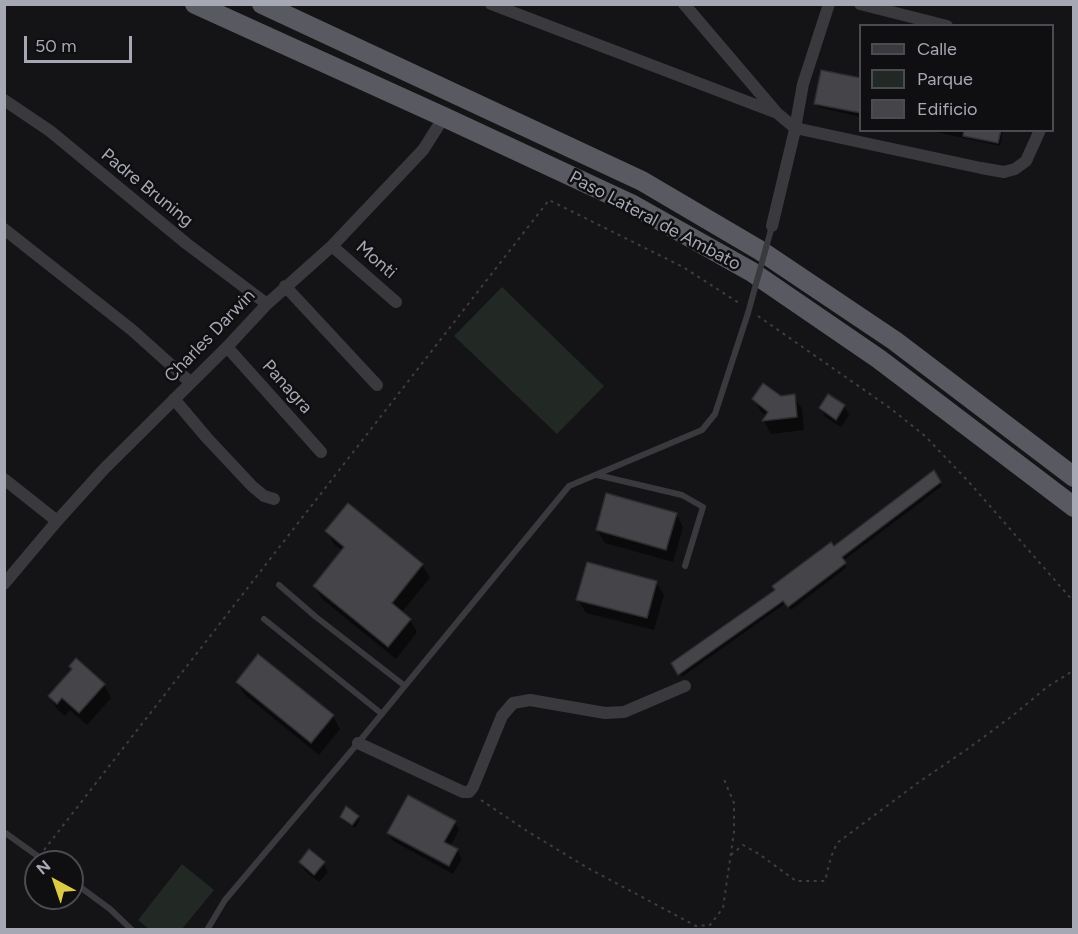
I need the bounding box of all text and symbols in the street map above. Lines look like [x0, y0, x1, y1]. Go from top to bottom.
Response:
scale bar [27, 24, 135, 62]
legend [859, 24, 1054, 132]
text: 50 m [35, 35, 77, 57]
text: Calle [917, 38, 957, 60]
text: Parque [917, 68, 973, 90]
text: Edificio [917, 98, 978, 120]
street label: Padre Bruning [97, 144, 197, 232]
street label: Paso Lateral de Ambato [566, 167, 744, 275]
street label: Monti [351, 237, 401, 283]
street label: Charles Darwin [160, 285, 260, 387]
street label: Panagra [257, 356, 317, 418]
north arrow [24, 850, 84, 910]
text: N [33, 856, 54, 879]

